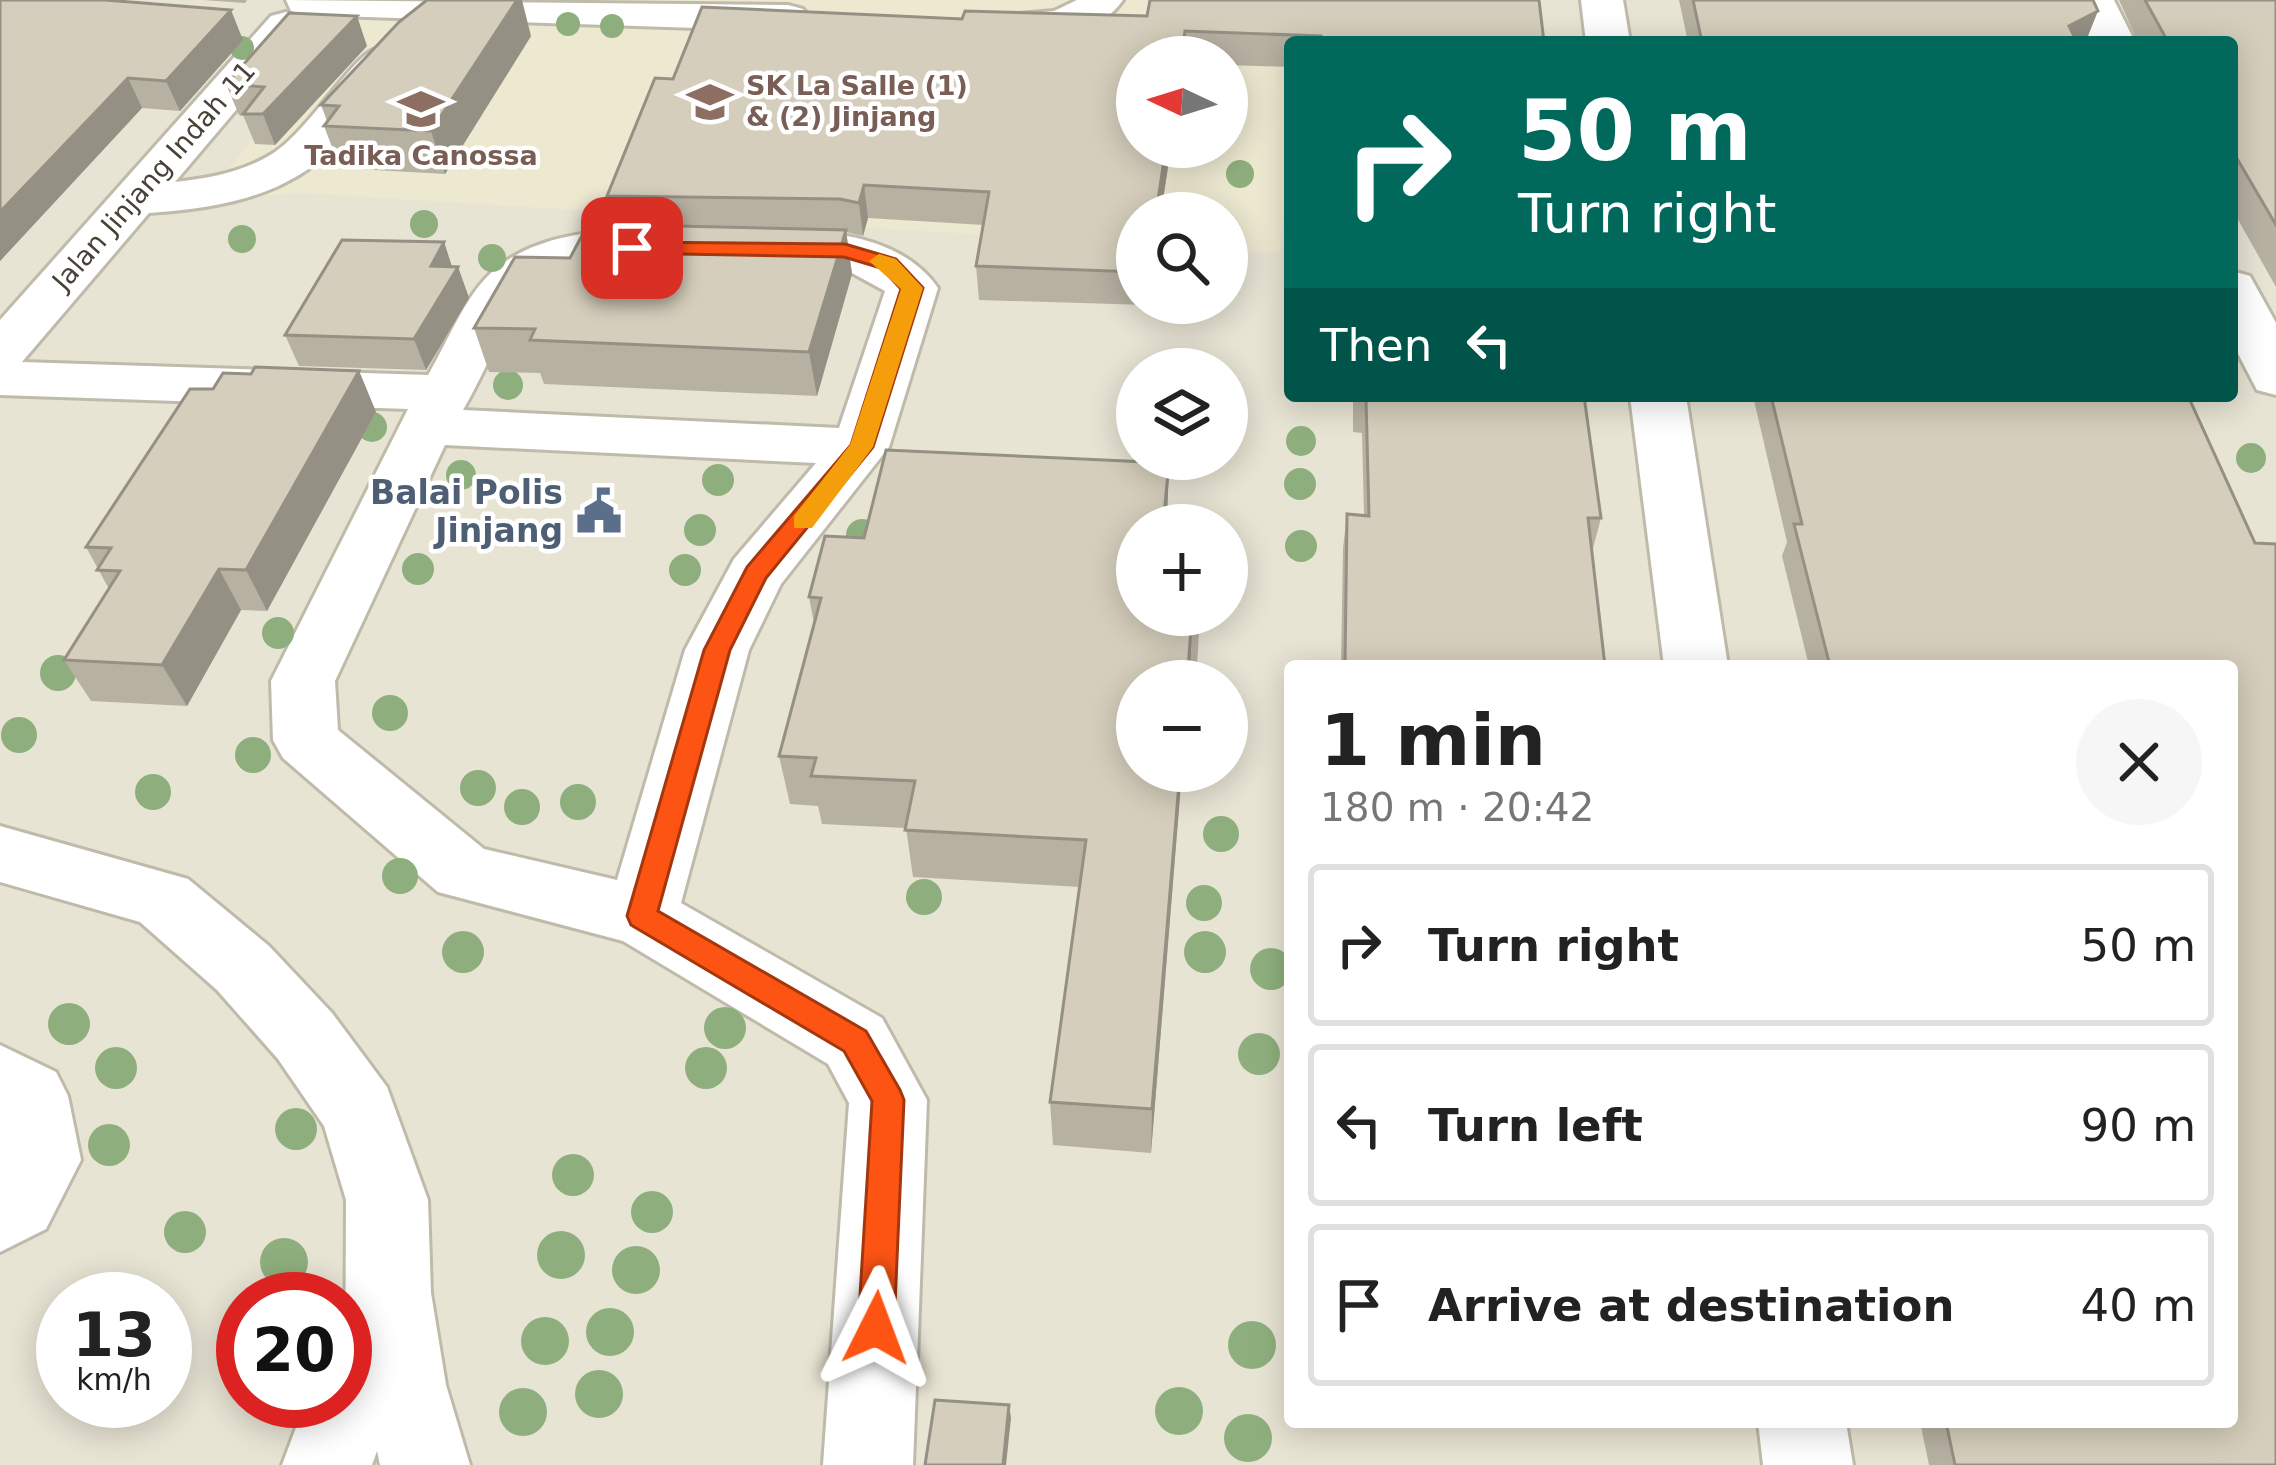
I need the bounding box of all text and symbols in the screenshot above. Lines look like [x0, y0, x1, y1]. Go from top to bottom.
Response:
north arrow [1116, 36, 1248, 168]
map controls [1116, 36, 1248, 792]
street label: Jalan Jinjang Indah 11 [45, 55, 261, 298]
place label: SK La Salle (1) & (2) Jinjang [746, 70, 968, 132]
school or university icon: SK La Salle (1) & (2) Jinjang [685, 77, 735, 127]
text: 50 m [1518, 82, 1752, 180]
school or university icon: Tadika Canossa [396, 84, 446, 134]
icon: right [1320, 84, 1476, 240]
place label: Tadika Canossa [304, 140, 538, 171]
text: Turn right [1518, 182, 1777, 245]
button: search [1116, 192, 1248, 324]
pin [581, 197, 683, 299]
icon: arrive [599, 215, 665, 281]
icon: left [1456, 312, 1522, 378]
text: Then [1320, 319, 1432, 372]
button: layers [1116, 348, 1248, 480]
place label: Balai Polis Jinjang [370, 473, 563, 550]
public building icon: Balai Polis Jinjang [574, 486, 624, 536]
button: + [1116, 504, 1248, 636]
button: − [1116, 660, 1248, 792]
text: 1 min [1320, 698, 1546, 782]
button: close [2076, 699, 2202, 825]
text: 180 m · 20:42 [1320, 785, 1594, 830]
icon: right [1326, 912, 1392, 978]
text: Turn right [1428, 919, 1679, 972]
text: 50 m [2081, 919, 2196, 972]
icon: left [1326, 1092, 1392, 1158]
text: Turn left [1428, 1099, 1643, 1152]
text: 90 m [2081, 1099, 2196, 1152]
position arrow [813, 1265, 939, 1391]
speed limit sign: 20 [216, 1272, 372, 1428]
icon: arrive [1326, 1272, 1392, 1338]
text: Arrive at destination [1428, 1279, 1954, 1332]
text: 40 m [2081, 1279, 2196, 1332]
text: 13 [72, 1300, 156, 1370]
text: km/h [76, 1362, 152, 1397]

